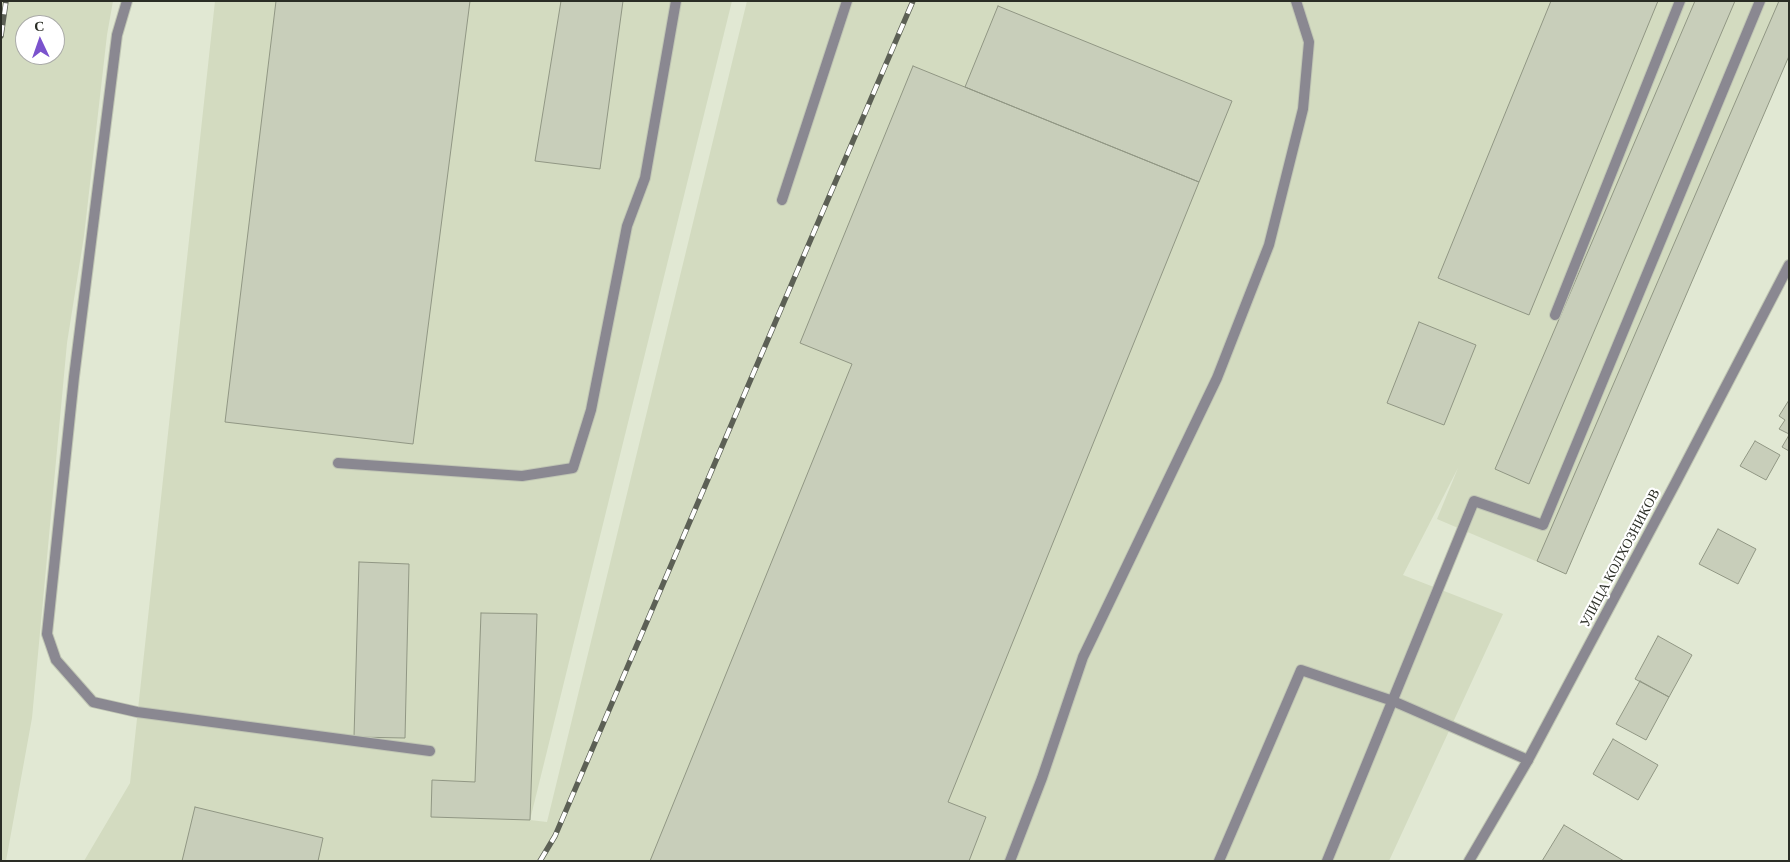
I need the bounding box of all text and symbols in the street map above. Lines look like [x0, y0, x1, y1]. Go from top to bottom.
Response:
north arrow [15, 15, 65, 65]
text: С [34, 18, 45, 34]
street label: УЛИЦА КОЛХОЗНИКОВ [1576, 486, 1664, 630]

